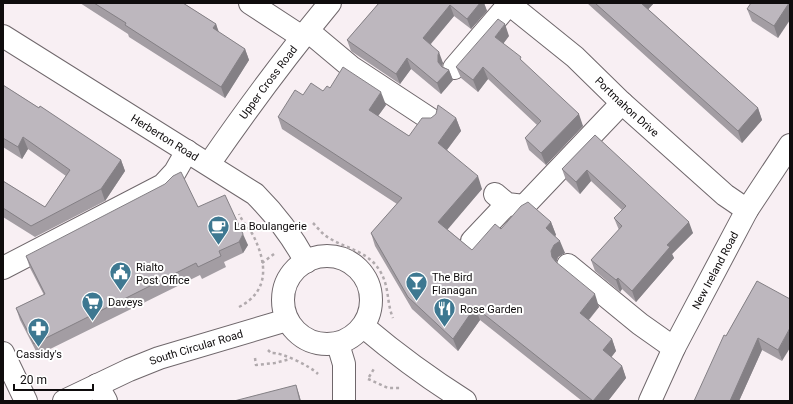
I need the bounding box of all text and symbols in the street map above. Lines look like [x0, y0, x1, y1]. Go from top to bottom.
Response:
street label: Upper Cross Road [237, 43, 300, 122]
street label: Portmahon Drive [592, 74, 661, 140]
street label: Herberton Road [128, 112, 201, 164]
cafe icon: La Boulangerie [206, 213, 232, 246]
place label: La Boulangerie [234, 220, 307, 233]
street label: New Ireland Road [690, 229, 741, 312]
public building icon: Rialto Post Office [108, 260, 134, 293]
place label: Rialto Post Office [136, 261, 190, 287]
bar icon: The Bird Flanagan [404, 270, 430, 303]
place label: The Bird Flanagan [432, 271, 477, 297]
supermarket icon: Daveys [80, 289, 106, 322]
place label: Daveys [108, 296, 143, 309]
restaurant icon: Rose Garden [431, 296, 457, 329]
place label: Rose Garden [460, 303, 523, 316]
pharmacy icon: Cassidy's [26, 315, 52, 348]
street label: South Circular Road [148, 327, 245, 368]
place label: Cassidy's [16, 348, 62, 361]
scale bar [14, 366, 93, 392]
text: 20 m [20, 373, 47, 387]

